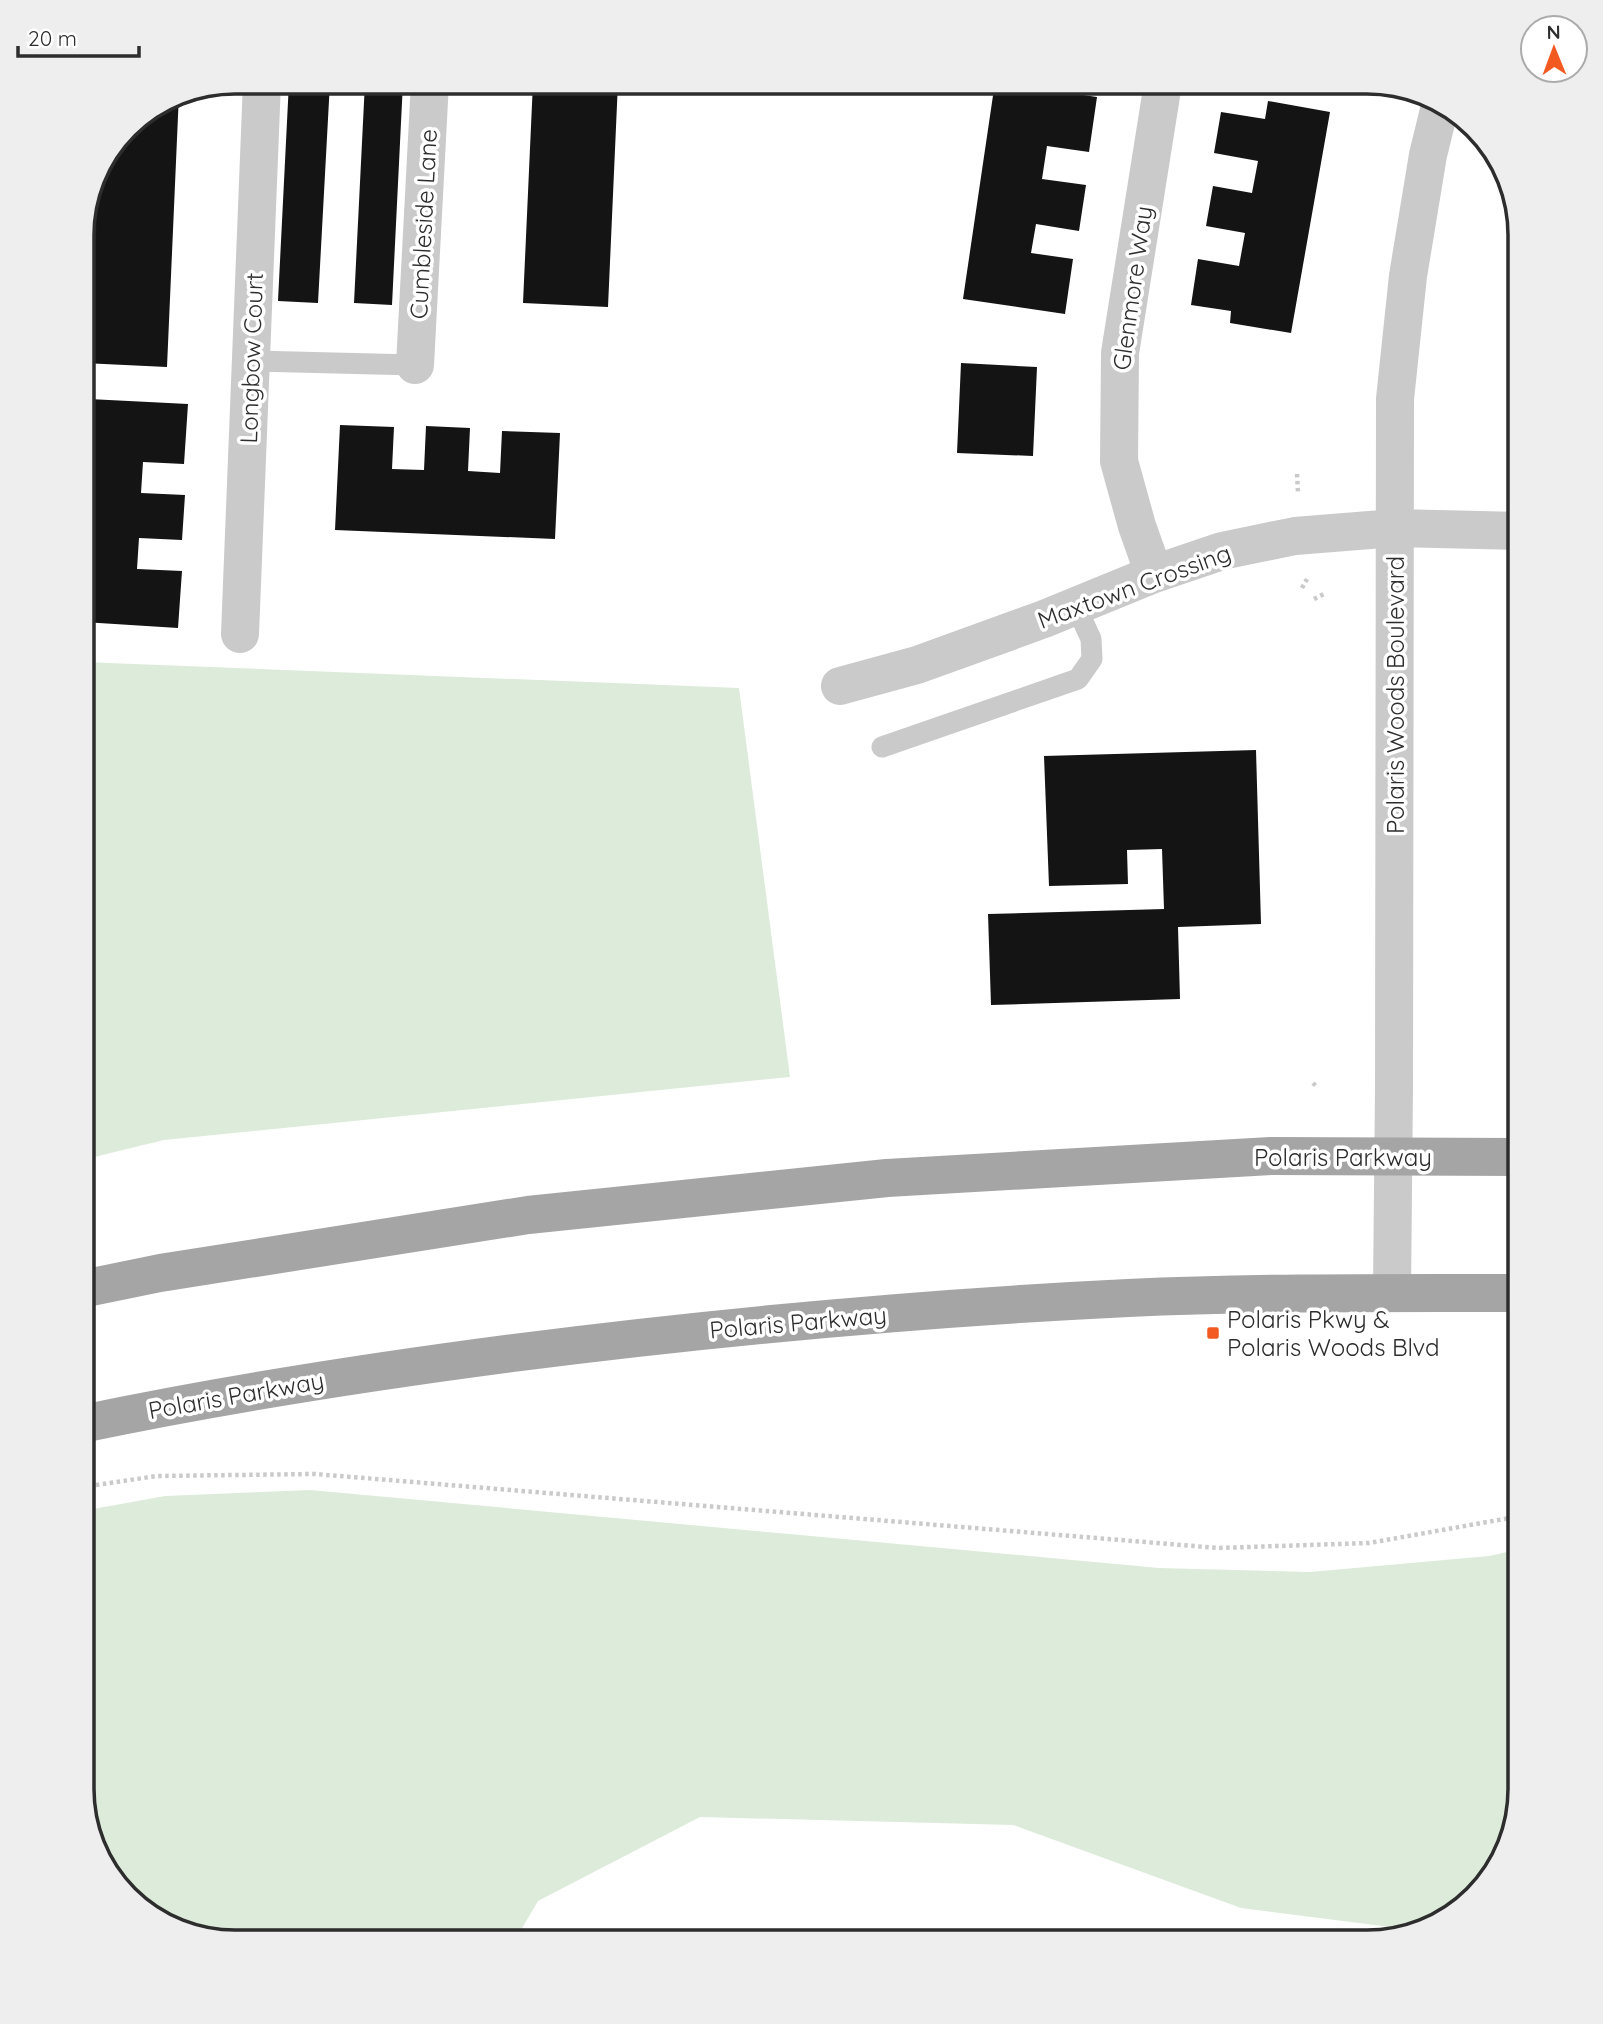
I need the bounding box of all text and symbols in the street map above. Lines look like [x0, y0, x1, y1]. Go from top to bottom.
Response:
scale bar [18, 14, 138, 58]
north arrow [1519, 14, 1589, 84]
text: N [1547, 20, 1561, 44]
text: 20 m [28, 25, 77, 51]
street label: Cumbleside Lane [403, 128, 443, 320]
street label: Glenmore Way [1106, 204, 1158, 372]
street label: Longbow Court [233, 272, 269, 444]
street label: Maxtown Crossing [1033, 537, 1235, 635]
street label: Polaris Woods Boulevard [1380, 556, 1410, 834]
street label: Polaris Parkway [1254, 1142, 1432, 1172]
street label: Polaris Parkway [708, 1299, 888, 1345]
place label: Polaris Pkwy & Polaris Woods Blvd [1227, 1304, 1440, 1362]
marker: Polaris Pkwy & Polaris Woods Blvd [1205, 1325, 1221, 1341]
street label: Polaris Parkway [146, 1365, 326, 1425]

